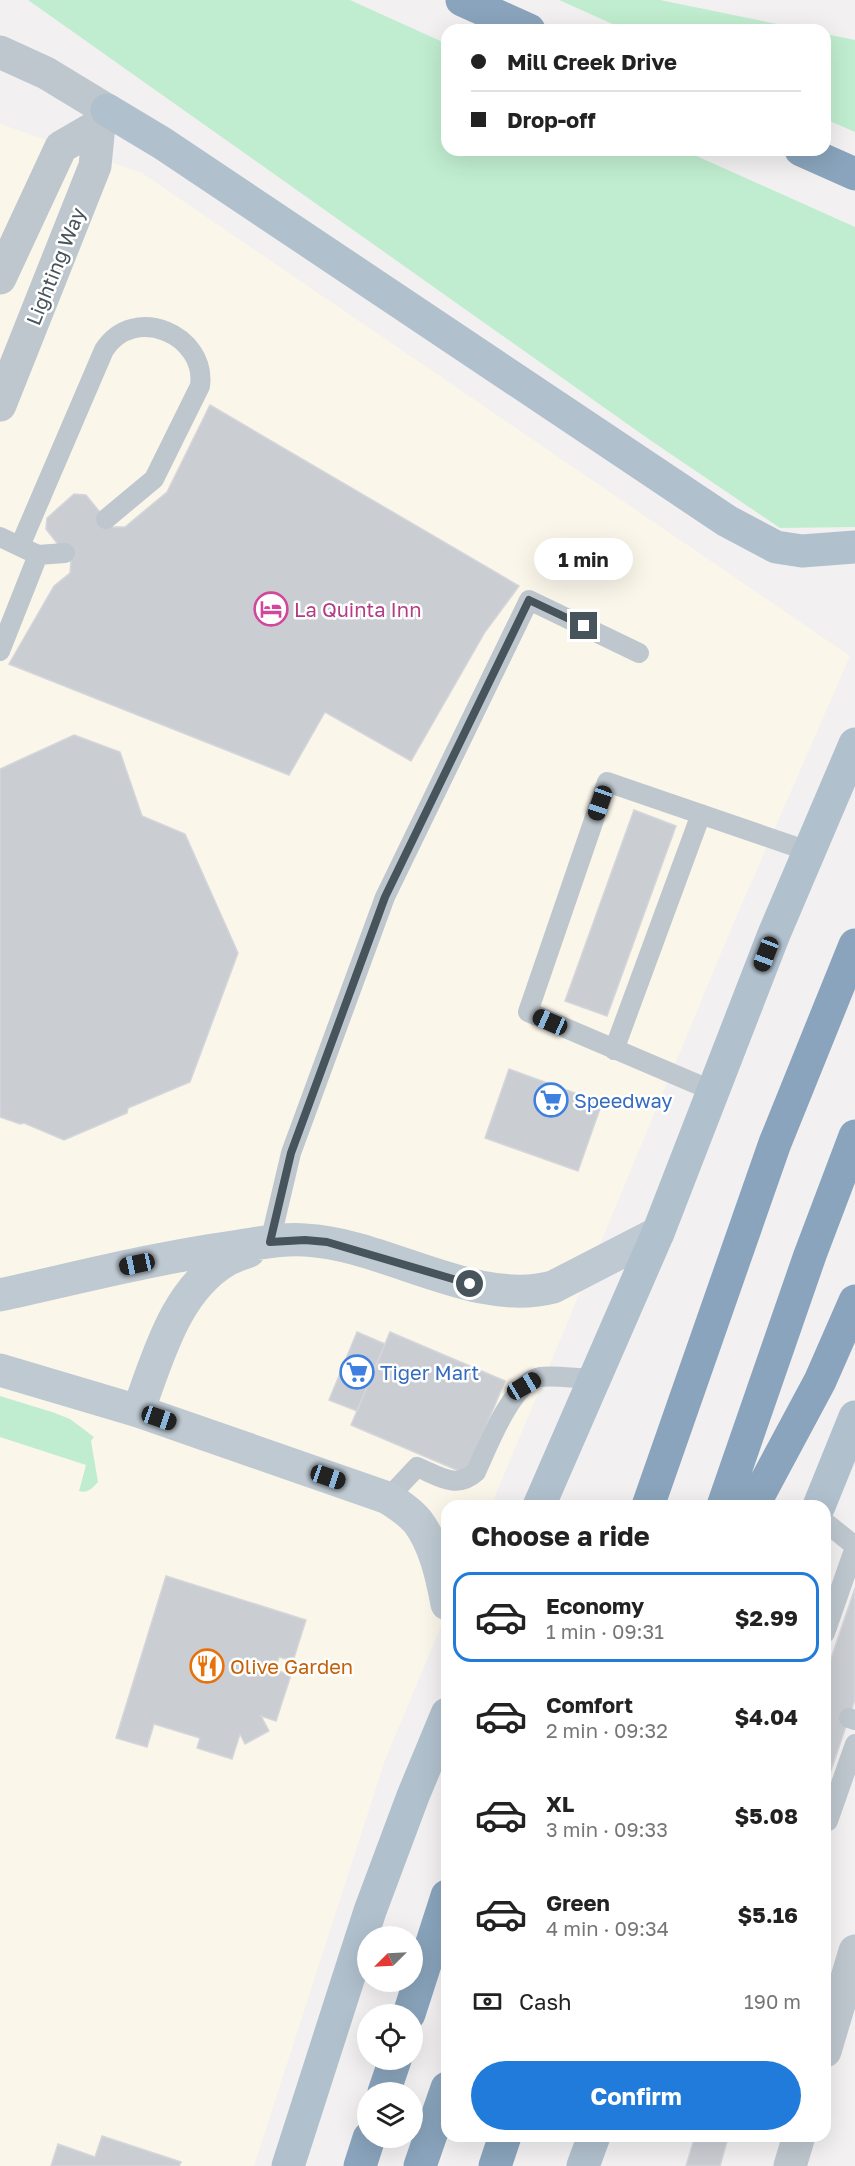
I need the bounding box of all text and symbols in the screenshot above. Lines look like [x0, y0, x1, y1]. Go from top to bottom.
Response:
text: Mill Creek Drive [507, 48, 677, 75]
text: Drop-off [507, 106, 596, 133]
street label: Lighting Way [21, 204, 89, 328]
callout: 1 min [534, 539, 634, 581]
text: 1 min [558, 547, 609, 571]
hotel icon: La Quinta Inn [253, 591, 289, 627]
place label: La Quinta Inn [294, 597, 421, 621]
route end [570, 612, 597, 639]
car [586, 783, 614, 823]
car [751, 934, 781, 974]
car [530, 1006, 570, 1038]
supermarket icon: Speedway [533, 1082, 569, 1118]
place label: Speedway [574, 1088, 673, 1112]
car [118, 1251, 156, 1277]
route start [456, 1270, 483, 1297]
supermarket icon: Tiger Mart [339, 1354, 375, 1390]
place label: Tiger Mart [380, 1360, 479, 1384]
car [504, 1369, 544, 1403]
car [139, 1404, 179, 1432]
car [308, 1463, 348, 1491]
text: Choose a ride [471, 1520, 650, 1552]
icon: car [474, 1590, 528, 1644]
text: Economy [546, 1592, 644, 1619]
text: $2.99 [735, 1604, 798, 1631]
text: 1 min · 09:31 [546, 1619, 664, 1643]
restaurant icon: Olive Garden [189, 1648, 225, 1684]
place label: Olive Garden [230, 1654, 353, 1678]
icon: car [474, 1689, 528, 1743]
text: Comfort [546, 1691, 633, 1718]
text: $4.04 [734, 1703, 798, 1730]
text: 2 min · 09:32 [546, 1718, 668, 1742]
icon: car [474, 1788, 528, 1842]
text: XL [546, 1790, 574, 1817]
text: $5.08 [734, 1802, 798, 1829]
text: 3 min · 09:33 [546, 1817, 668, 1841]
icon: car [474, 1887, 528, 1941]
text: Green [546, 1889, 610, 1916]
text: $5.16 [737, 1901, 798, 1928]
text: 4 min · 09:34 [546, 1916, 669, 1940]
north arrow [357, 1926, 423, 1992]
map controls [357, 1926, 423, 2148]
icon: cash [471, 1985, 504, 2018]
text: Cash [519, 1988, 572, 2015]
text: 190 m [744, 1989, 801, 2013]
button: locate [357, 2004, 423, 2070]
button: Confirm [471, 2061, 801, 2130]
button: layers [357, 2082, 423, 2148]

